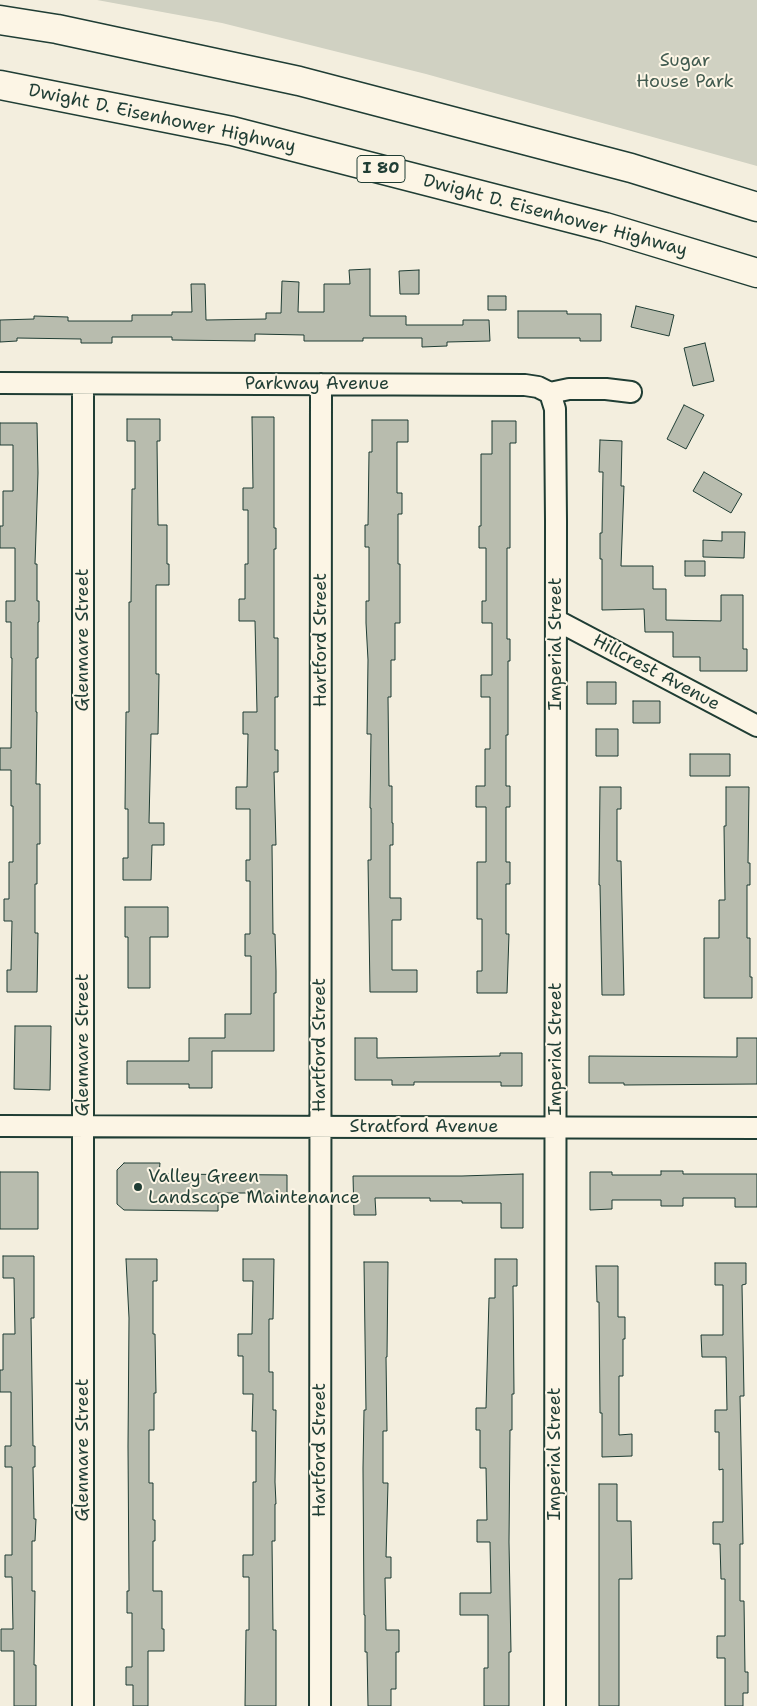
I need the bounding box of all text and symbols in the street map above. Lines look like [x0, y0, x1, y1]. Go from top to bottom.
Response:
park label: Sugar House Park [636, 50, 734, 92]
street label: Dwight D. Eisenhower Highway [26, 80, 298, 158]
road number: I 80 [357, 156, 405, 182]
street label: Dwight D. Eisenhower Highway [420, 170, 690, 262]
street label: Parkway Avenue [245, 373, 389, 395]
street label: Glenmare Street [72, 569, 94, 711]
street label: Hartford Street [310, 573, 332, 707]
street label: Imperial Street [545, 577, 567, 711]
street label: Hillcrest Avenue [589, 630, 723, 716]
street label: Glenmare Street [72, 974, 94, 1116]
street label: Hartford Street [309, 978, 331, 1112]
street label: Imperial Street [545, 982, 567, 1116]
street label: Stratford Avenue [350, 1116, 498, 1138]
place label: Valley Green Landscape Maintenance [148, 1166, 360, 1208]
marker: Valley Green Landscape Maintenance [132, 1181, 144, 1193]
street label: Glenmare Street [72, 1379, 94, 1521]
street label: Hartford Street [309, 1383, 331, 1517]
street label: Imperial Street [544, 1387, 566, 1521]

